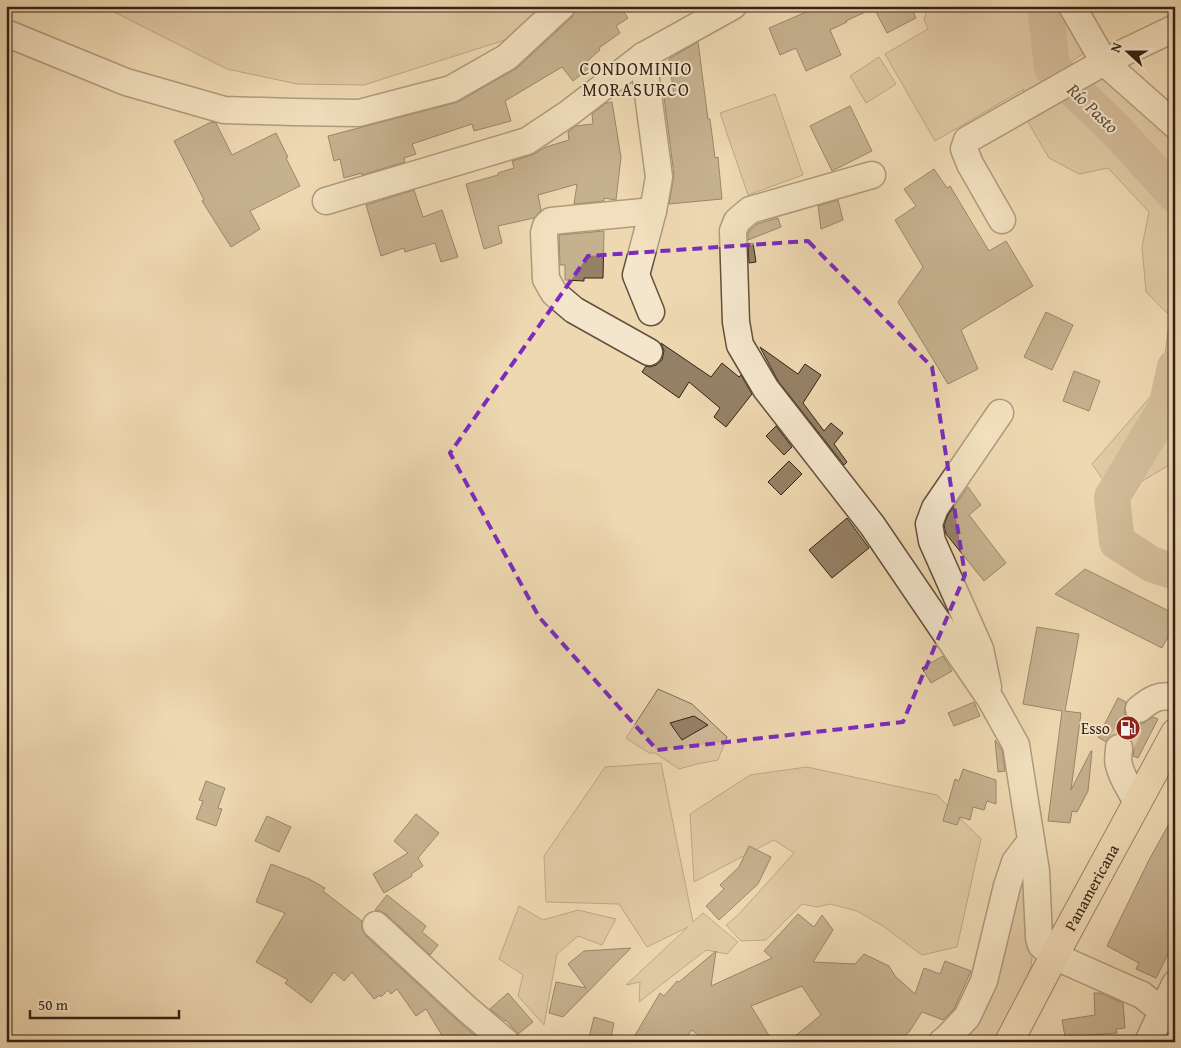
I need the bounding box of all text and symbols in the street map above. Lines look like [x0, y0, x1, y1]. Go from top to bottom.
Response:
north arrow [1104, 28, 1154, 78]
text: N [1105, 39, 1127, 55]
district label: CONDOMINIO MORASURCO [580, 55, 692, 103]
water label: Río Pasto [1060, 76, 1125, 140]
fuel station icon: Esso [1115, 715, 1141, 741]
place label: Esso [1081, 716, 1110, 740]
street label: Panamericana [1058, 839, 1125, 935]
scale bar [30, 988, 179, 1020]
text: 50 m [38, 994, 69, 1015]

